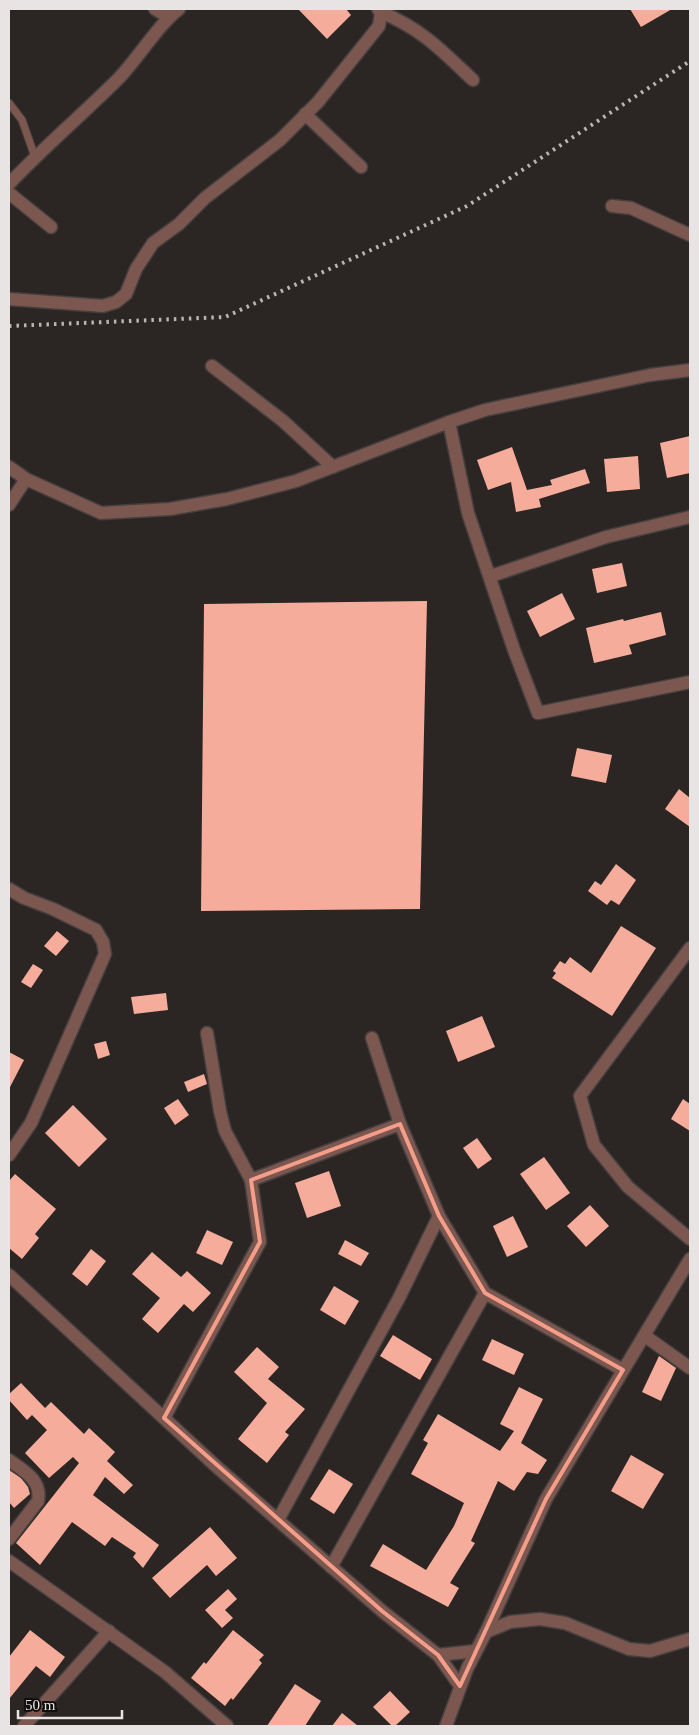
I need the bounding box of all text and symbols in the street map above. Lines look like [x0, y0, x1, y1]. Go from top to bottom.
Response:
scale bar [18, 1688, 121, 1720]
text: 50 m [25, 1697, 56, 1713]

